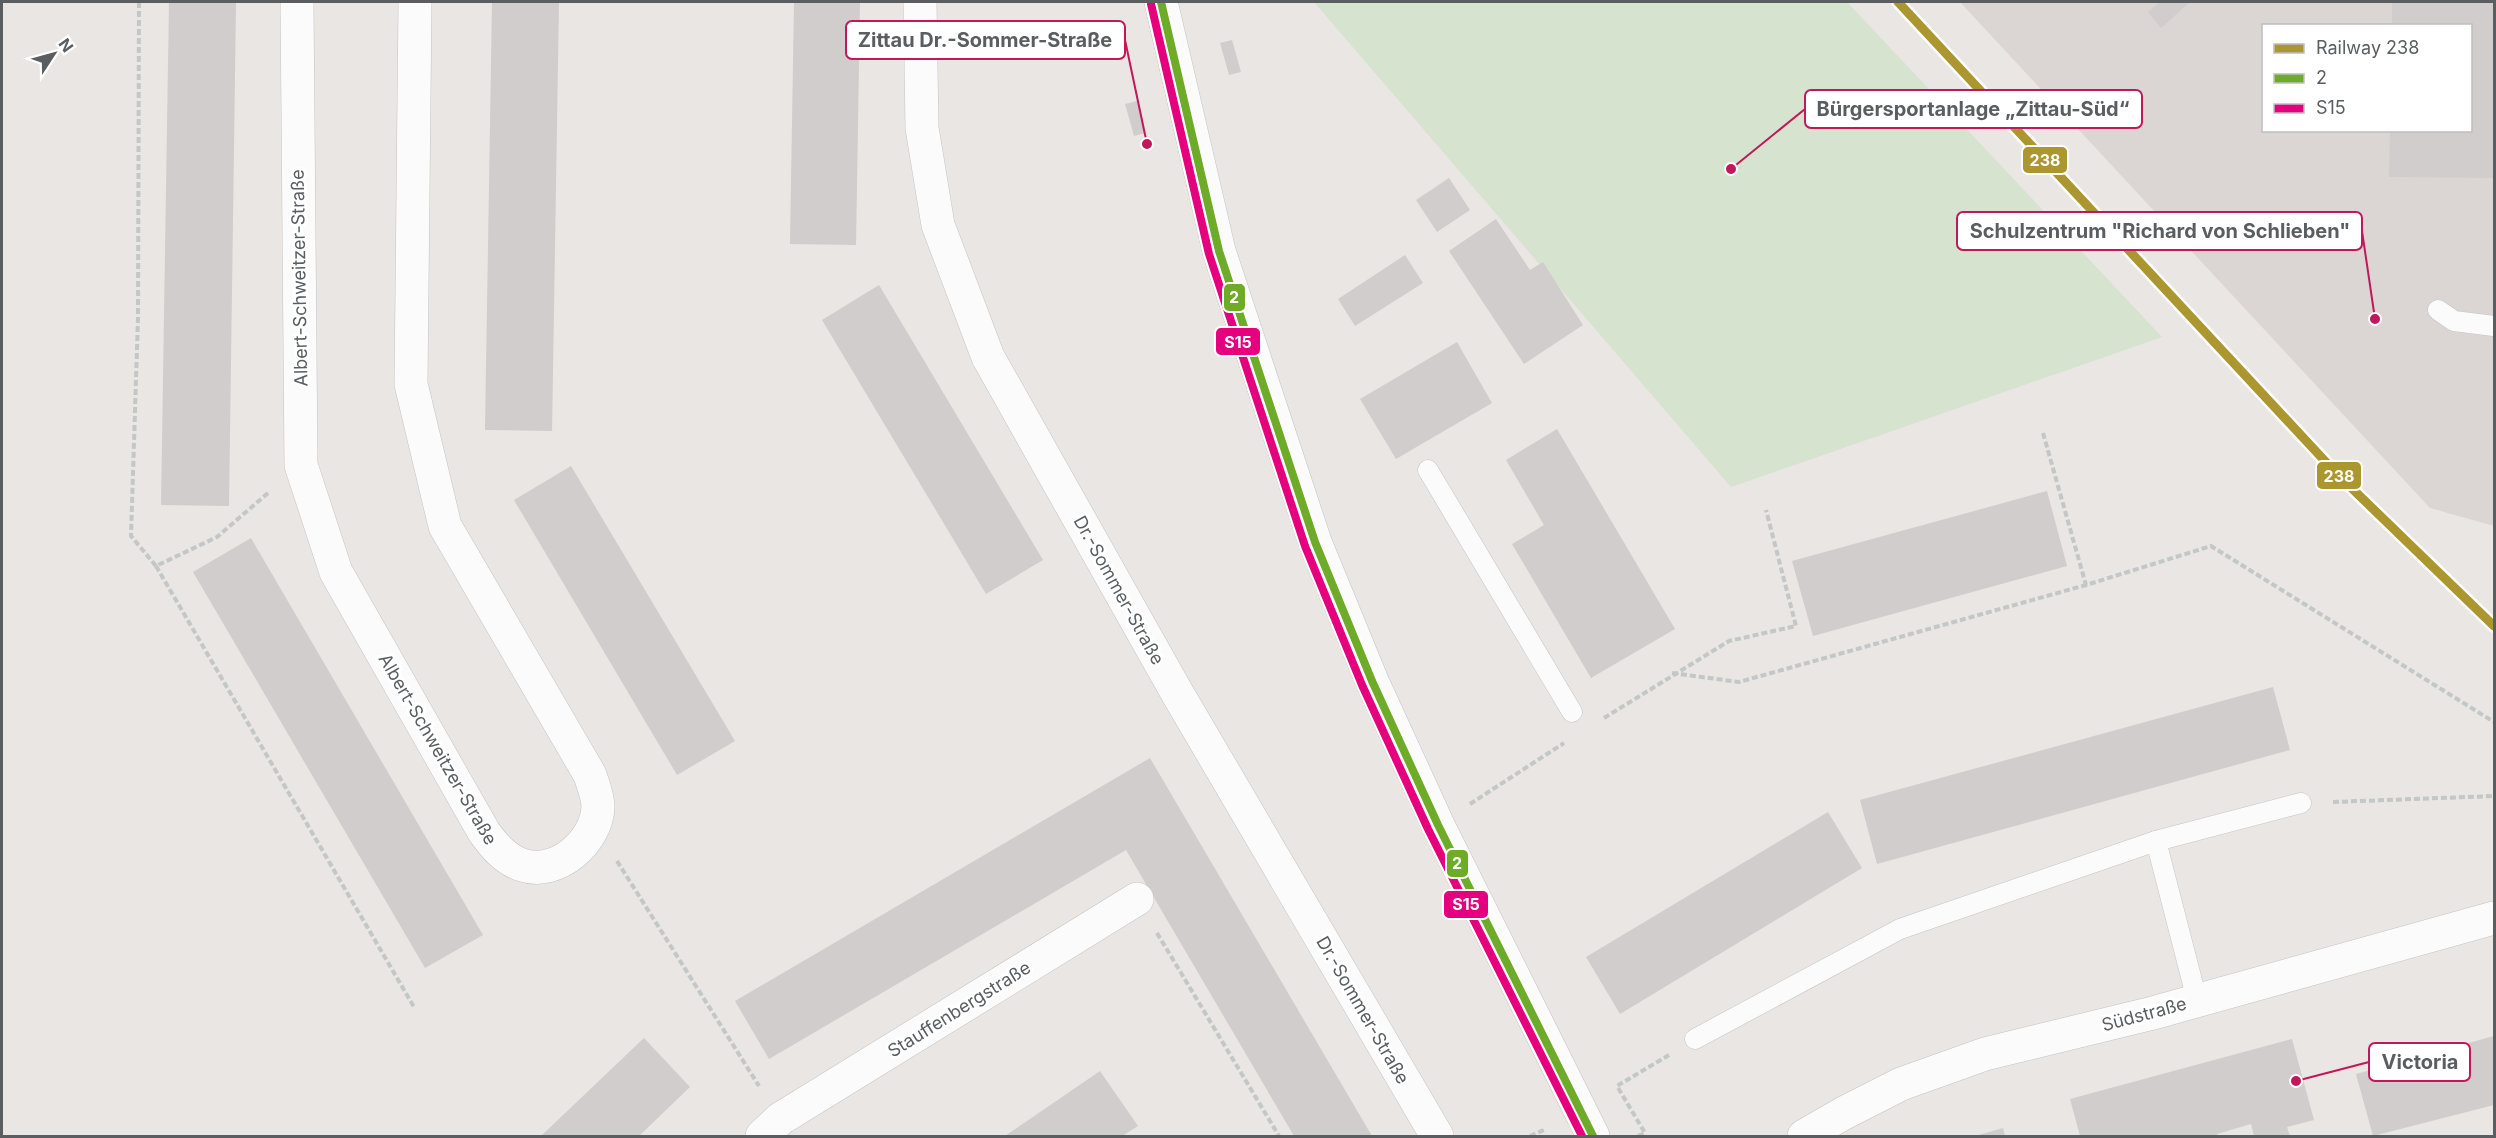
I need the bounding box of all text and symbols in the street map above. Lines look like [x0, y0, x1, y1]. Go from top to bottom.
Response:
callout: Zittau Dr.-Sommer-Straße [846, 21, 1125, 59]
north arrow [24, 24, 84, 84]
legend [2262, 24, 2472, 132]
text: Zittau Dr.-Sommer-Straße [858, 28, 1112, 52]
text: N [54, 34, 78, 56]
text: Railway 238 [2316, 37, 2419, 58]
text: 2 [2316, 67, 2327, 88]
callout: Bürgersportanlage „Zittau-Süd“ [1805, 90, 2142, 128]
text: Bürgersportanlage „Zittau-Süd“ [1816, 97, 2130, 121]
text: S15 [2316, 97, 2346, 118]
line badge: 238 [2022, 146, 2068, 174]
text: 238 [2030, 150, 2060, 170]
street label: Albert-Schweitzer-Straße [287, 169, 311, 387]
callout: Schulzentrum "Richard von Schlieben" [1957, 212, 2362, 250]
text: Schulzentrum "Richard von Schlieben" [1970, 219, 2350, 243]
line badge: 2 [1223, 283, 1246, 312]
text: 2 [1229, 287, 1239, 307]
line badge: S15 [1215, 327, 1261, 356]
text: S15 [1224, 332, 1252, 352]
line badge: 238 [2316, 461, 2362, 490]
text: 238 [2324, 466, 2354, 486]
street label: Dr.-Sommer-Straße [1069, 512, 1169, 668]
street label: Albert-Schweitzer-Straße [375, 650, 501, 848]
line badge: 2 [1446, 849, 1469, 878]
text: 2 [1452, 853, 1462, 873]
line badge: S15 [1443, 890, 1489, 919]
text: S15 [1452, 894, 1480, 914]
street label: Dr.-Sommer-Straße [1312, 933, 1414, 1087]
street label: Stauffenbergstraße [884, 957, 1034, 1061]
street label: Südstraße [2099, 993, 2189, 1035]
callout: Victoria [2369, 1043, 2470, 1081]
text: Victoria [2382, 1050, 2458, 1074]

